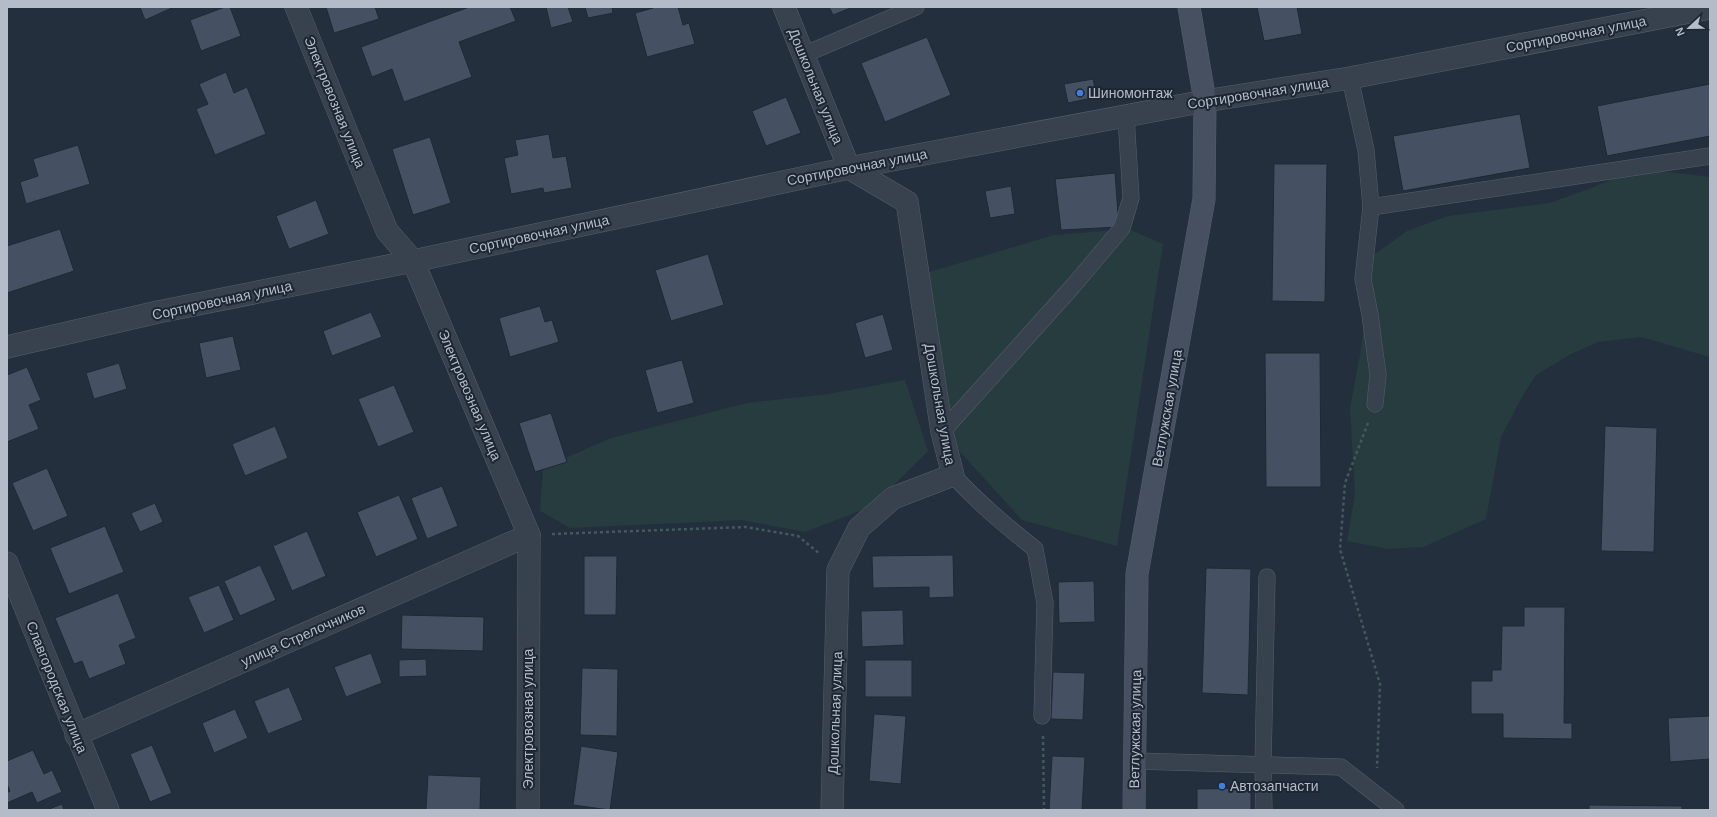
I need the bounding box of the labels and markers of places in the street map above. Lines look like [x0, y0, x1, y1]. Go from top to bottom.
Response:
place label: Шиномонтаж [1088, 85, 1173, 101]
marker: Шиномонтаж [1075, 88, 1085, 98]
place label: Автозапчасти [1230, 778, 1318, 794]
marker: Автозапчасти [1217, 781, 1227, 791]

